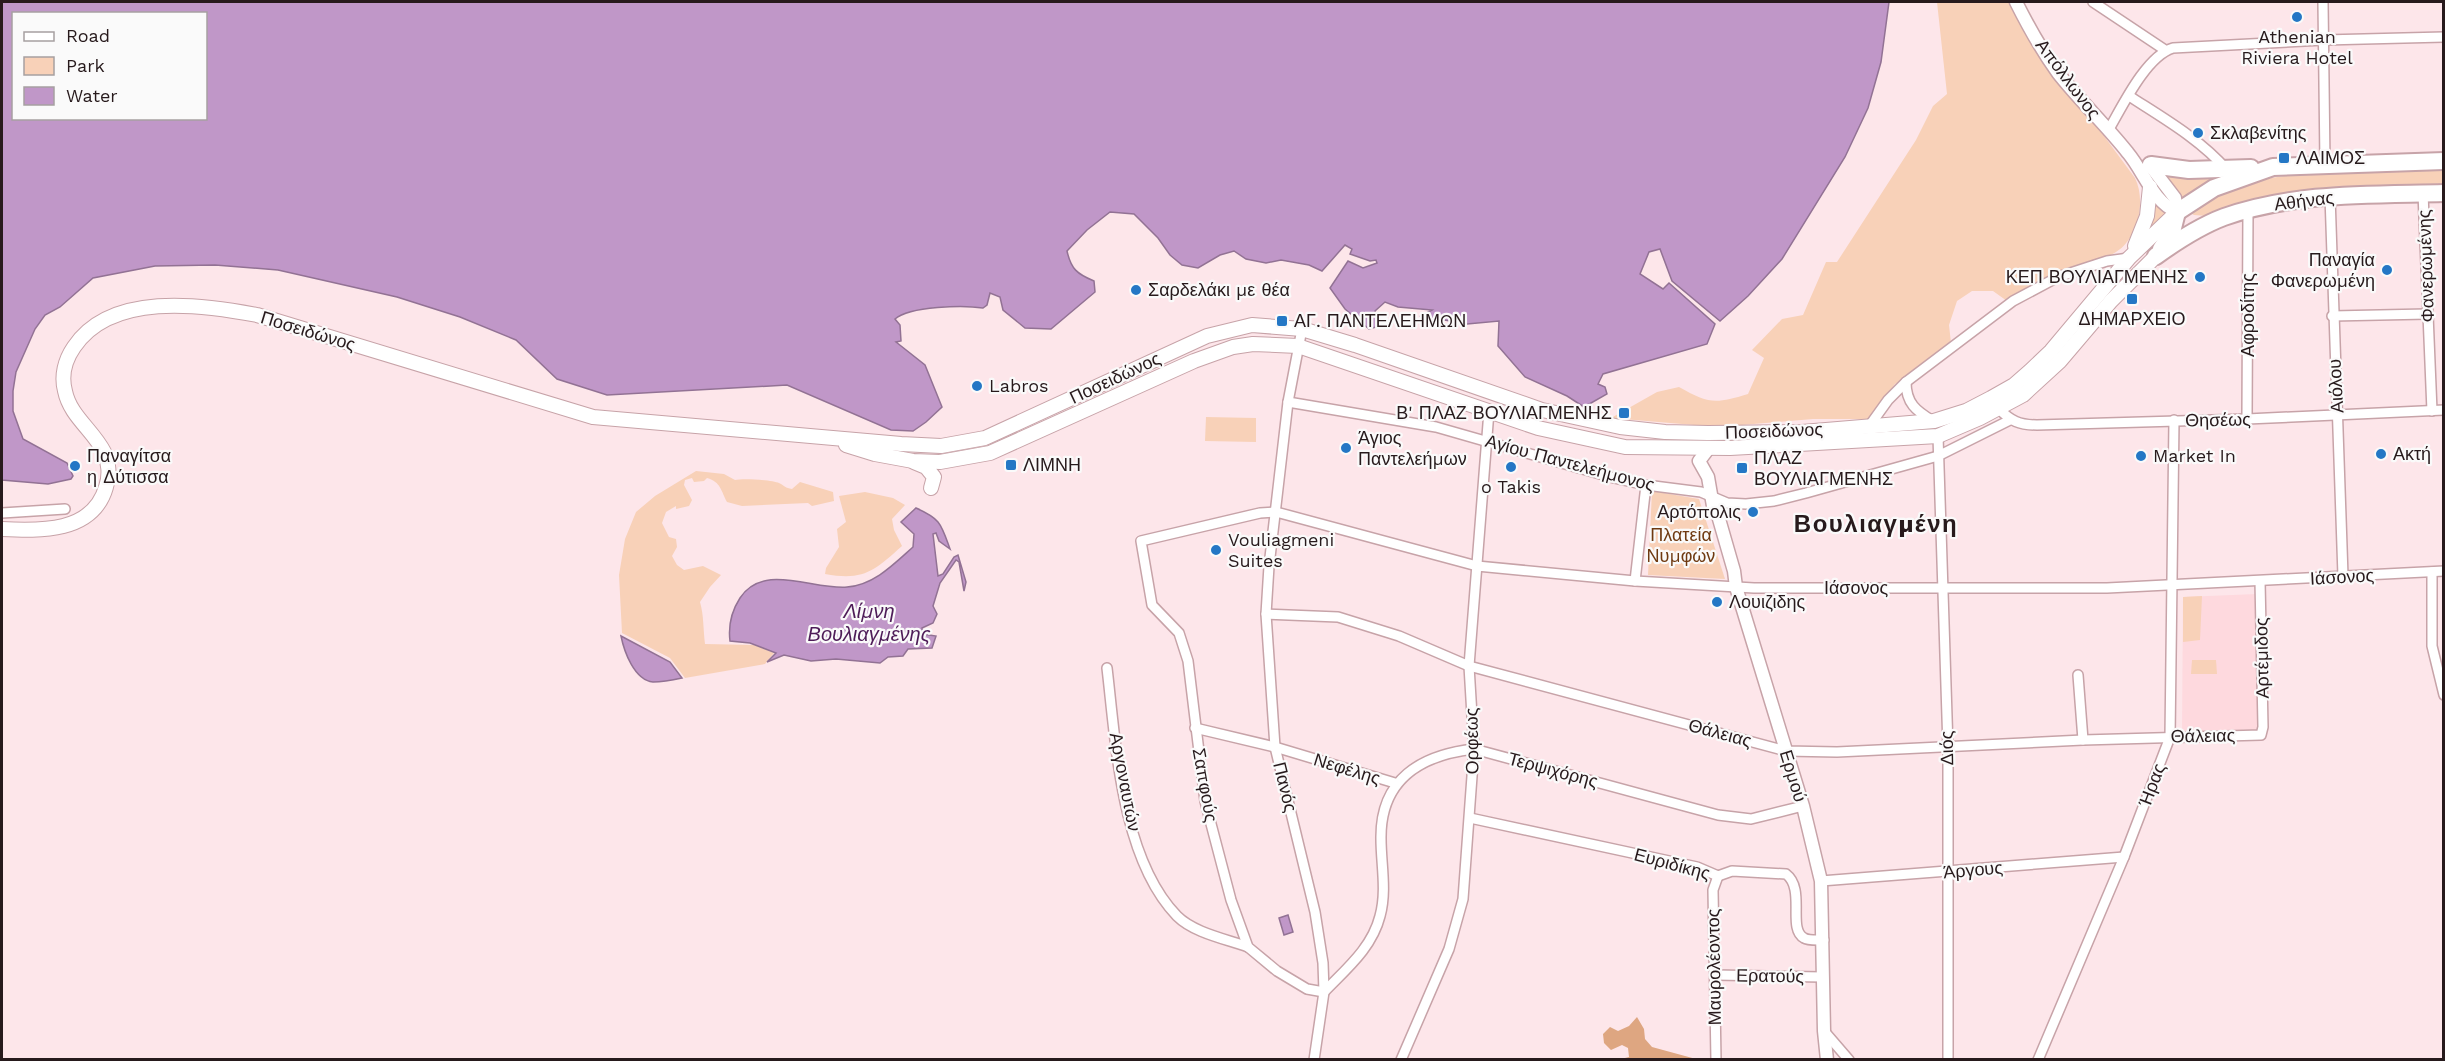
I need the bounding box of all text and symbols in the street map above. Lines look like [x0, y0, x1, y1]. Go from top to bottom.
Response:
marker: Athenian Riviera Hotel [2290, 10, 2304, 24]
legend [12, 12, 207, 120]
text: Road [66, 25, 110, 46]
place label: Athenian Riviera Hotel [2241, 26, 2353, 68]
street label: Απόλλωνος [2032, 35, 2105, 123]
text: Park [66, 55, 105, 76]
text: Water [66, 85, 118, 106]
place label: Σκλαβενίτης [2210, 122, 2307, 143]
marker: Σκλαβενίτης [2191, 126, 2205, 140]
place label: ΛΑΙΜΟΣ [2296, 147, 2365, 168]
marker: ΛΑΙΜΟΣ [2277, 151, 2291, 165]
street label: Αθήνας [2273, 186, 2335, 215]
street label: Φανερωμένης [2413, 209, 2438, 323]
place label: Παναγία Φανερωμένη [2271, 249, 2375, 291]
marker: Παναγία Φανερωμένη [2380, 263, 2394, 277]
place label: ΚΕΠ ΒΟΥΛΙΑΓΜΕΝΗΣ [2006, 266, 2188, 287]
marker: ΚΕΠ ΒΟΥΛΙΑΓΜΕΝΗΣ [2193, 270, 2207, 284]
street label: Αφροδίτης [2237, 273, 2258, 357]
place label: Σαρδελάκι με θέα [1148, 279, 1290, 300]
marker: Σαρδελάκι με θέα [1129, 283, 1143, 297]
marker: ΔΗΜΑΡΧΕΙΟ [2125, 292, 2139, 306]
street label: Ποσειδώνος [258, 306, 358, 355]
place label: ΔΗΜΑΡΧΕΙΟ [2078, 308, 2186, 329]
place label: ΑΓ. ΠΑΝΤΕΛΕΗΜΩΝ [1294, 310, 1466, 331]
marker: ΑΓ. ΠΑΝΤΕΛΕΗΜΩΝ [1275, 314, 1289, 328]
street label: Ποσειδώνος [1066, 347, 1164, 408]
street label: Αιόλου [2324, 358, 2347, 414]
place label: Labros [989, 375, 1049, 396]
marker: Labros [970, 379, 984, 393]
place label: Β' ΠΛΑΖ ΒΟΥΛΙΑΓΜΕΝΗΣ [1396, 402, 1612, 423]
marker: Β' ΠΛΑΖ ΒΟΥΛΙΑΓΜΕΝΗΣ [1617, 406, 1631, 420]
street label: Θησέως [2185, 408, 2251, 431]
street label: Ποσειδώνος [1725, 418, 1824, 443]
place label: Άγιος Παντελεήμων [1358, 427, 1467, 469]
street label: Αγίου Παντελεήμονος [1483, 430, 1657, 495]
marker: Άγιος Παντελεήμων [1339, 441, 1353, 455]
place label: Ακτή [2393, 443, 2431, 464]
place label: Παναγίτσα η Δύτισσα [87, 445, 171, 487]
place label: Market In [2153, 445, 2236, 466]
place label: ΠΛΑΖ ΒΟΥΛΙΑΓΜΕΝΗΣ [1754, 447, 1893, 489]
marker: Ακτή [2374, 447, 2388, 461]
marker: Market In [2134, 449, 2148, 463]
place label: ΛΙΜΝΗ [1023, 454, 1081, 475]
marker: ΛΙΜΝΗ [1004, 458, 1018, 472]
marker: Παναγίτσα η Δύτισσα [68, 459, 82, 473]
marker: o Takis [1504, 460, 1518, 474]
marker: ΠΛΑΖ ΒΟΥΛΙΑΓΜΕΝΗΣ [1735, 461, 1749, 475]
place label: o Takis [1481, 476, 1541, 497]
place label: Αρτόπολις [1657, 501, 1741, 522]
marker: Αρτόπολις [1746, 505, 1760, 519]
district label: Βουλιαγμένη [1794, 510, 1958, 538]
park label: Πλατεία Νυμφών [1647, 524, 1715, 566]
place label: Vouliagmeni Suites [1228, 529, 1334, 571]
marker: Vouliagmeni Suites [1209, 543, 1223, 557]
street label: Ιάσονος [2309, 564, 2375, 589]
street label: Ιάσονος [1824, 577, 1888, 598]
place label: Λουιζιδης [1729, 591, 1806, 612]
marker: Λουιζιδης [1710, 595, 1724, 609]
water label: Λίμνη Βουλιαγμένης [808, 599, 931, 646]
street label: Αρτέμιδος [2250, 617, 2273, 699]
street label: Ορφέως [1460, 707, 1483, 775]
street label: Θάλειας [1686, 714, 1754, 751]
street label: Θάλειας [2171, 724, 2236, 747]
street label: Διός [1936, 730, 1957, 766]
street label: Αργοναυτών [1106, 731, 1145, 833]
street label: Σαπφούς [1189, 746, 1222, 824]
street label: Τερψιχόρης [1506, 747, 1601, 792]
street label: Ερμού [1776, 747, 1811, 804]
street label: Νεφέλης [1311, 748, 1383, 789]
street label: Πανός [1269, 760, 1302, 815]
street label: Ήρας [2133, 760, 2169, 810]
street label: Ευριδίκης [1632, 843, 1713, 884]
street label: Άργους [1942, 856, 2004, 883]
street label: Μαυρολέοντος [1702, 908, 1725, 1026]
street label: Ερατούς [1736, 964, 1805, 987]

